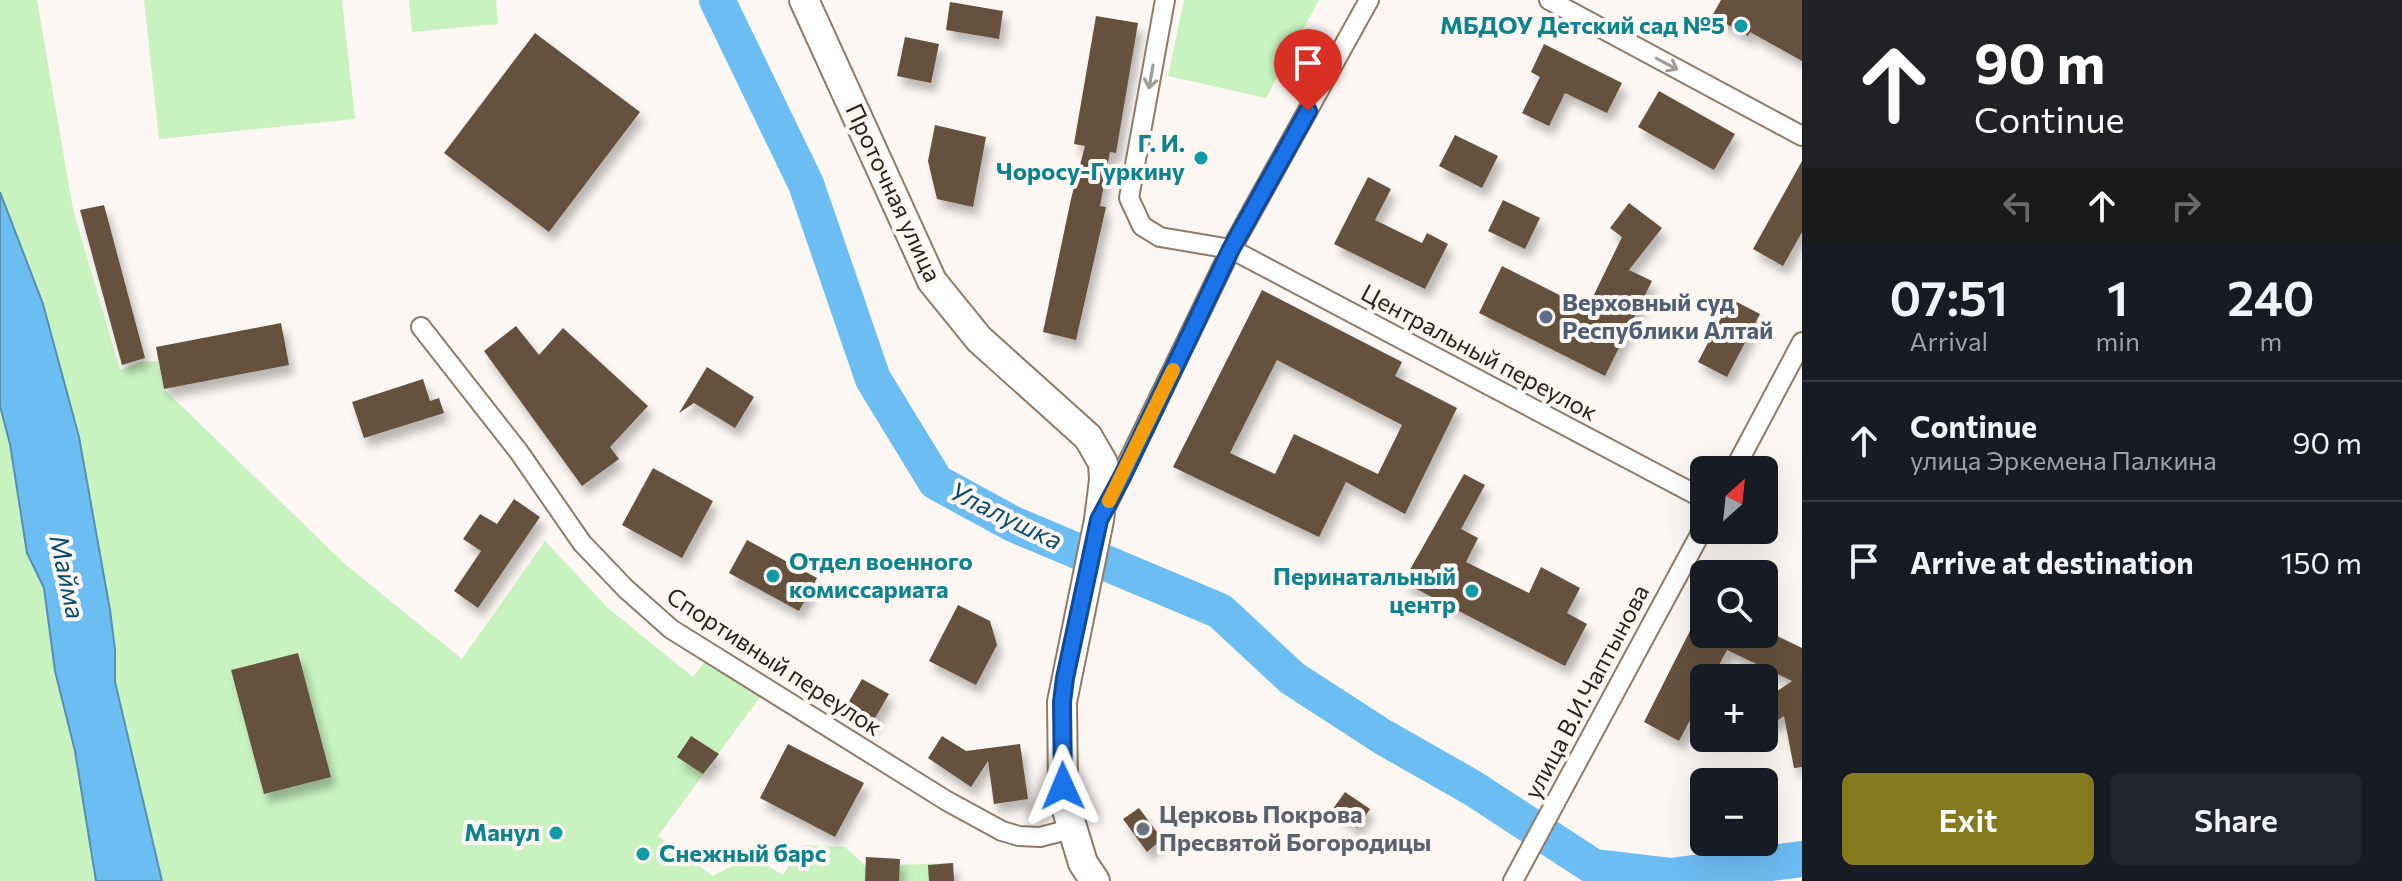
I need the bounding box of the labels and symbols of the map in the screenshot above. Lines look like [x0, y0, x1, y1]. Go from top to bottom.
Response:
place label: МБДОУ Детский сад №5 [1440, 10, 1725, 39]
marker: МБДОУ Детский сад №5 [1732, 17, 1750, 35]
pin [1274, 29, 1342, 111]
one-way arrow [1655, 56, 1678, 72]
one-way arrow [1143, 64, 1158, 89]
street label: Проточная улица [840, 99, 948, 286]
place label: Г. И. Чоросу-Гуркину [996, 128, 1185, 185]
marker: Г. И. Чоросу-Гуркину [1192, 149, 1210, 167]
street label: Центральный переулок [1357, 277, 1603, 426]
place label: Верховный суд Республики Алтай [1562, 287, 1773, 344]
marker: Верховный суд Республики Алтай [1537, 308, 1555, 326]
north arrow [1690, 456, 1778, 544]
water label: Улалушка [945, 474, 1068, 555]
water label: Майма [44, 532, 92, 622]
place label: Отдел военного комиссариата [789, 546, 973, 603]
place label: Перинатальный центр [1273, 561, 1456, 618]
marker: Отдел военного комиссариата [764, 567, 782, 585]
street label: улица В.И.Чаптынова [1517, 579, 1654, 803]
street label: Спортивный переулок [662, 580, 888, 741]
marker: Перинатальный центр [1463, 582, 1481, 600]
position arrow [1021, 744, 1105, 828]
place label: Церковь Покрова Пресвятой Богородицы [1159, 799, 1431, 856]
place label: Манул [464, 817, 540, 846]
marker: Церковь Покрова Пресвятой Богородицы [1134, 820, 1152, 838]
marker: Манул [547, 824, 565, 842]
place label: Снежный барс [659, 838, 826, 867]
marker: Снежный барс [634, 845, 652, 863]

